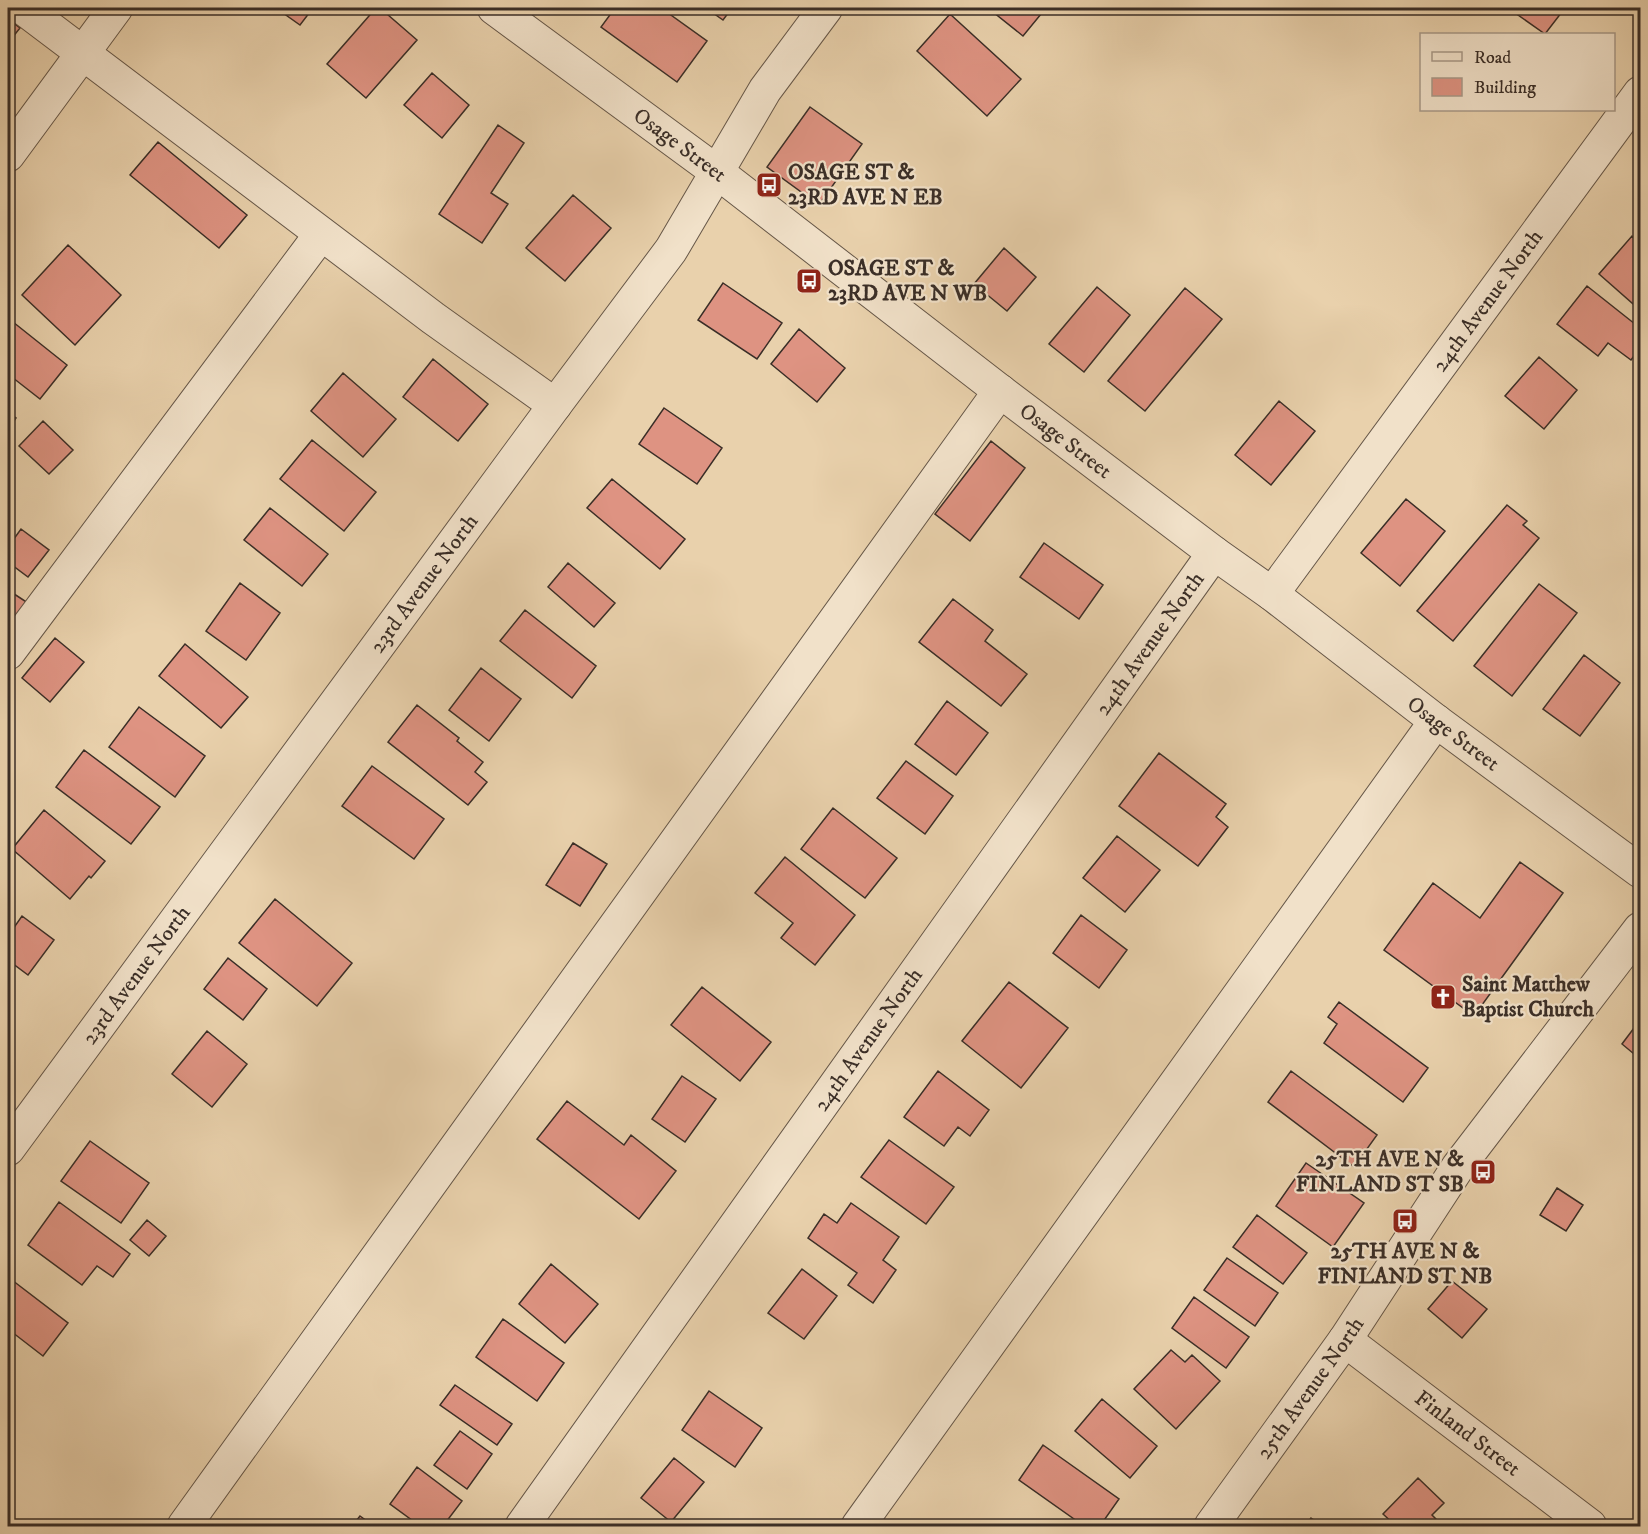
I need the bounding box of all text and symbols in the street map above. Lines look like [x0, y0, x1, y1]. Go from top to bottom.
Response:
legend [1420, 33, 1615, 111]
text: Road [1474, 47, 1511, 69]
text: Building [1474, 77, 1536, 99]
street label: Osage Street [628, 102, 732, 188]
place label: OSAGE ST & 23RD AVE N EB [788, 159, 943, 211]
bus stop icon: OSAGE ST & 23RD AVE N EB [754, 170, 784, 200]
street label: 24th Avenue North [1426, 224, 1549, 377]
place label: OSAGE ST & 23RD AVE N WB [828, 255, 987, 307]
bus stop icon: OSAGE ST & 23RD AVE N WB [794, 266, 824, 296]
street label: Osage Street [1014, 397, 1117, 484]
street label: 23rd Avenue North [364, 508, 484, 658]
street label: 24th Avenue North [1089, 566, 1210, 721]
street label: Osage Street [1402, 690, 1505, 777]
street label: 23rd Avenue North [76, 900, 196, 1050]
street label: 24th Avenue North [808, 962, 929, 1117]
place label: Saint Matthew Baptist Church [1462, 971, 1594, 1023]
church icon: Saint Matthew Baptist Church [1428, 982, 1458, 1012]
place label: 25TH AVE N & FINLAND ST SB [1296, 1146, 1464, 1198]
bus stop icon: 25TH AVE N & FINLAND ST SB [1468, 1157, 1498, 1187]
bus stop icon: 25TH AVE N & FINLAND ST NB [1390, 1206, 1420, 1236]
place label: 25TH AVE N & FINLAND ST NB [1318, 1238, 1492, 1290]
street label: 25th Avenue North [1250, 1311, 1370, 1464]
street label: Finland Street [1409, 1384, 1526, 1482]

